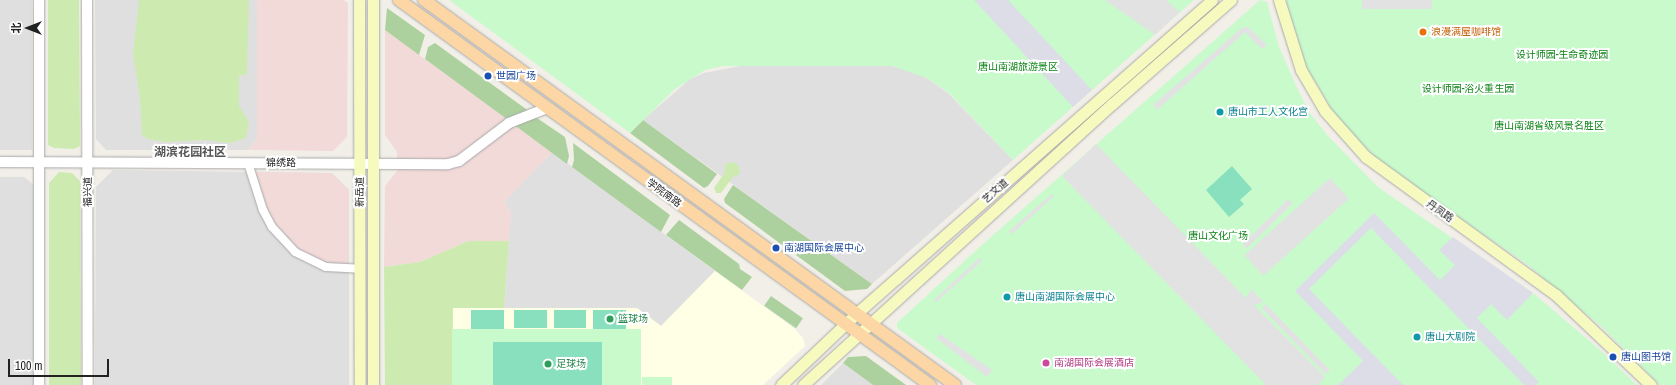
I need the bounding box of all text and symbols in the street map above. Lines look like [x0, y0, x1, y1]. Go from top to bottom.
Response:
north arrow [8, 8, 48, 48]
text: 北 [9, 23, 23, 34]
place label: 浪漫满屋咖啡馆 [1431, 26, 1501, 38]
marker: 浪漫满屋咖啡馆 [1418, 27, 1428, 37]
park label: 设计师园-生命奇迹园 [1516, 49, 1608, 61]
park label: 唐山南湖旅游景区 [978, 61, 1058, 73]
place label: 世园广场 [496, 70, 536, 82]
marker: 世园广场 [483, 71, 493, 81]
park label: 设计师园-浴火重生园 [1422, 83, 1514, 95]
place label: 唐山市工人文化宫 [1228, 106, 1308, 118]
marker: 唐山市工人文化宫 [1215, 107, 1225, 117]
park label: 唐山南湖省级风景名胜区 [1494, 120, 1604, 132]
district label: 湖滨花园社区 [154, 146, 226, 160]
street label: 锦绣路 [266, 157, 296, 169]
street label: 学院南路 [644, 176, 684, 210]
street label: 福兴道 [82, 177, 94, 207]
street label: 新岳道 [354, 177, 366, 207]
street label: 艺文道 [980, 177, 1010, 205]
street label: 丹凤路 [1424, 197, 1456, 225]
park label: 唐山文化广场 [1188, 230, 1248, 242]
place label: 南湖国际会展中心 [784, 242, 864, 254]
marker: 南湖国际会展中心 [771, 243, 781, 253]
place label: 唐山南湖国际会展中心 [1015, 291, 1115, 303]
marker: 唐山南湖国际会展中心 [1002, 292, 1012, 302]
place label: 篮球场 [618, 313, 648, 325]
marker: 篮球场 [605, 314, 615, 324]
place label: 唐山大剧院 [1425, 331, 1475, 343]
marker: 唐山大剧院 [1412, 332, 1422, 342]
scale bar [10, 351, 111, 377]
place label: 唐山图书馆 [1621, 351, 1671, 363]
marker: 唐山图书馆 [1608, 352, 1618, 362]
place label: 南湖国际会展酒店 [1054, 357, 1134, 369]
text: 100 m [15, 358, 42, 374]
place label: 足球场 [556, 358, 586, 370]
marker: 南湖国际会展酒店 [1041, 358, 1051, 368]
marker: 足球场 [543, 359, 553, 369]

